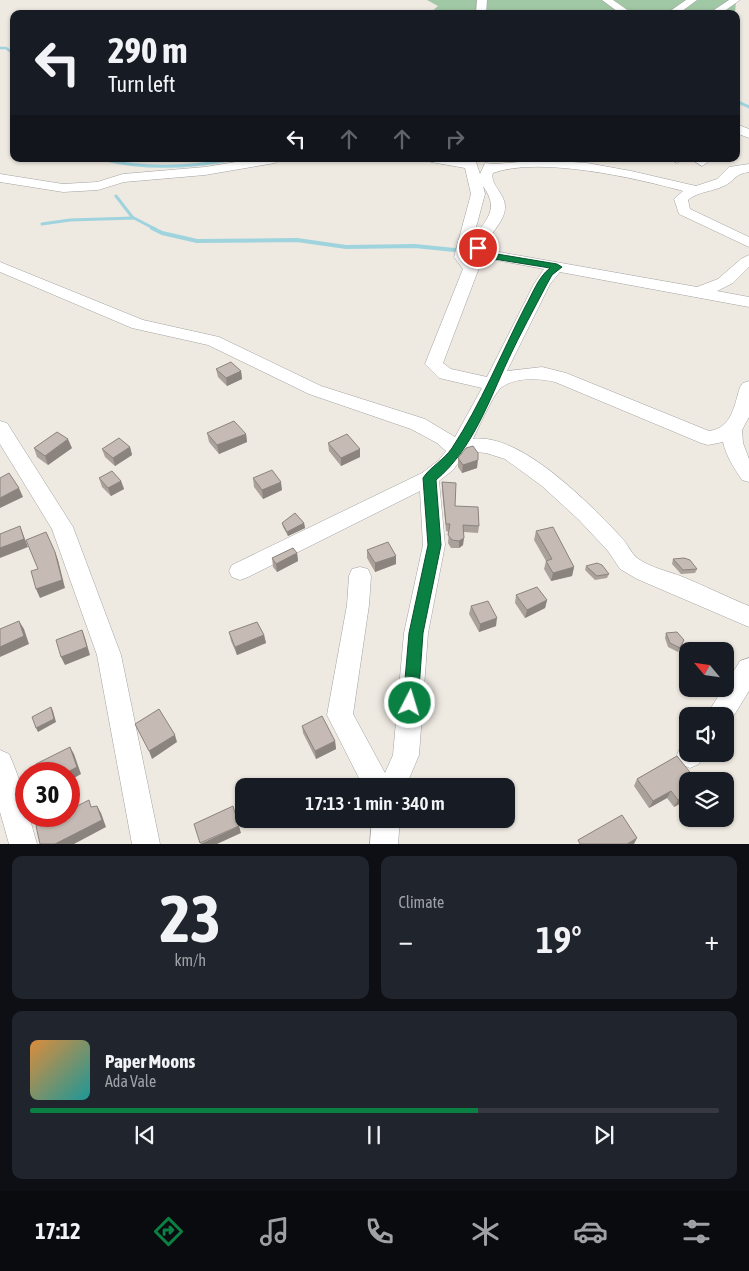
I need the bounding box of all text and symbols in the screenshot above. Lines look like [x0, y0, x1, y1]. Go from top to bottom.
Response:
icon: left [25, 30, 90, 95]
text: 290 m [108, 30, 187, 70]
text: Turn left [108, 71, 175, 97]
icon: left [282, 125, 310, 153]
icon: ahead [335, 125, 363, 153]
icon: ahead [388, 125, 416, 153]
icon: right [441, 125, 469, 153]
pin [457, 227, 499, 269]
icon: arrive [464, 234, 492, 262]
north arrow [679, 642, 734, 698]
map controls [679, 642, 734, 827]
position arrow [383, 676, 435, 728]
button: sound [679, 707, 734, 762]
speed limit sign: 30 [15, 762, 80, 827]
button: layers [679, 772, 734, 827]
text: 17:13 · 1 min · 340 m [305, 792, 445, 814]
text: 23 [160, 881, 221, 956]
text: Climate [399, 893, 444, 911]
text: 19° [536, 918, 582, 961]
text: − [399, 924, 413, 956]
text: + [704, 924, 719, 956]
text: km/h [174, 951, 206, 969]
text: Paper Moons [105, 1050, 195, 1072]
text: Ada Vale [105, 1072, 156, 1090]
icon: previous [131, 1121, 159, 1149]
icon: pause [360, 1121, 388, 1149]
icon: next [590, 1121, 618, 1149]
icon: directions [151, 1214, 186, 1249]
icon: music [257, 1214, 292, 1249]
icon: phone [362, 1214, 397, 1249]
icon: climate [468, 1214, 503, 1249]
icon: car [573, 1214, 608, 1249]
icon: filters [679, 1214, 714, 1249]
text: 17:12 [35, 1218, 81, 1244]

